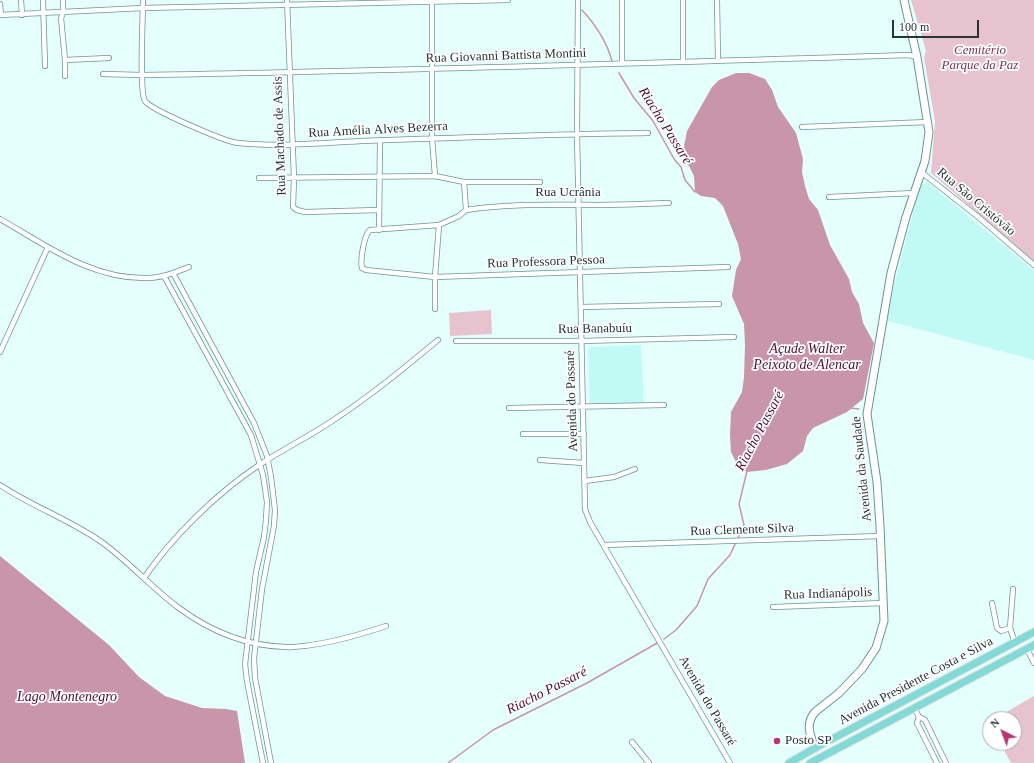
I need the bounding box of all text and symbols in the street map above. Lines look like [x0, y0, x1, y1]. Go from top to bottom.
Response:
scale bar [894, 12, 981, 38]
text: 100 m [899, 20, 929, 34]
park label: Cemitério Parque da Paz [942, 43, 1018, 74]
street label: Rua Giovanni Battista Montini [425, 45, 587, 67]
street label: Rua Machado de Assis [270, 76, 290, 196]
water label: Riacho Passaré [634, 84, 696, 168]
street label: Rua Amélia Alves Bezerra [308, 119, 448, 141]
street label: Rua São Cristóvão [934, 165, 1018, 239]
street label: Rua Ucrânia [535, 185, 601, 201]
street label: Rua Professora Pessoa [487, 252, 605, 272]
street label: Rua Banabuíu [558, 321, 632, 337]
water label: Açude Walter Peixoto de Alencar [753, 341, 861, 374]
street label: Avenida do Passaré [562, 350, 582, 452]
water label: Riacho Passaré [732, 388, 788, 474]
street label: Avenida da Saudade [849, 416, 875, 522]
street label: Rua Clemente Silva [690, 520, 794, 540]
street label: Rua Indianápolis [784, 585, 872, 603]
street label: Avenida Presidente Costa e Silva [836, 634, 996, 728]
street label: Avenida do Passaré [675, 653, 739, 749]
water label: Riacho Passaré [504, 663, 590, 719]
water label: Lago Montenegro [17, 689, 117, 705]
north arrow [982, 711, 1022, 751]
text: N [988, 716, 1002, 730]
place label: Posto SP [785, 733, 832, 749]
marker: Posto SP [772, 736, 782, 746]

